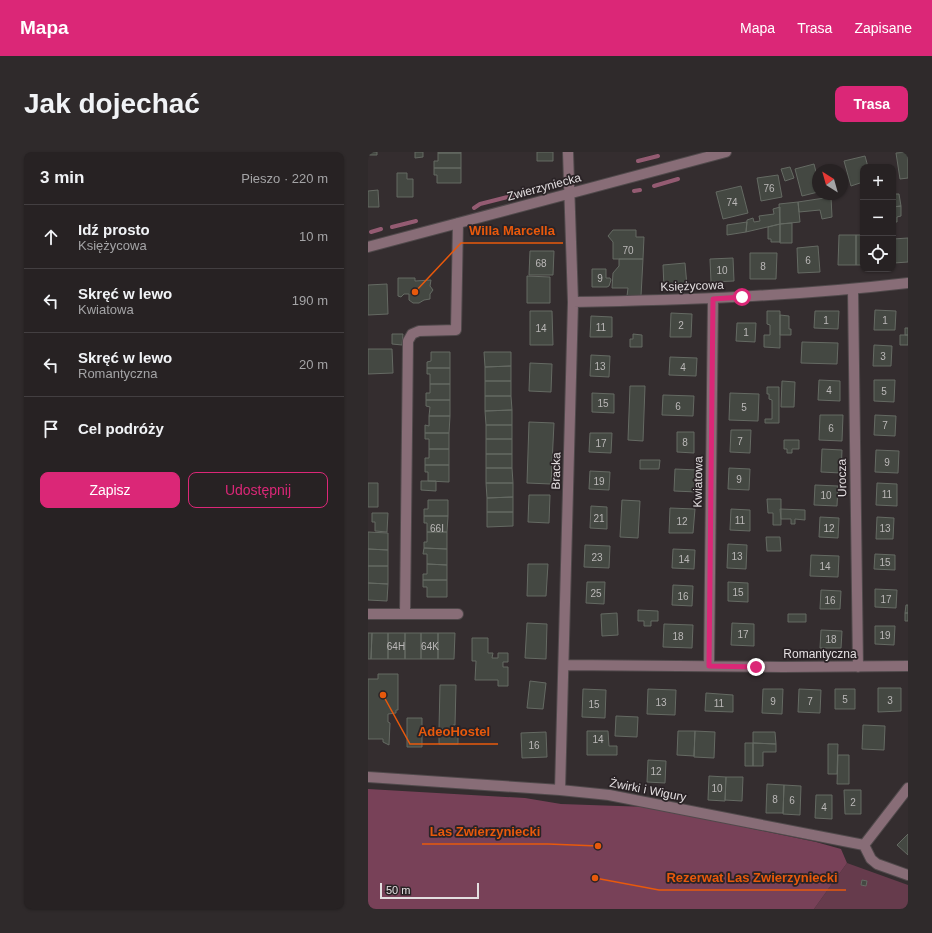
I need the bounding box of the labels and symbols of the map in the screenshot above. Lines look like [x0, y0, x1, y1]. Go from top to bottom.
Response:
north arrow [812, 164, 848, 200]
street label: Zwierzyniecka [505, 170, 583, 204]
house number: 76 [763, 183, 775, 194]
house number: 74 [726, 197, 738, 208]
callout: Willa Marcella [461, 218, 563, 243]
text: Willa Marcella [469, 223, 556, 238]
house number: 70 [622, 245, 634, 256]
house number: 6 [805, 255, 811, 266]
house number: 68 [535, 258, 547, 269]
house number: 8 [760, 261, 766, 272]
house number: 10 [716, 265, 728, 276]
house number: 9 [597, 273, 603, 284]
street label: Księżycowa [660, 278, 724, 294]
route start [733, 288, 751, 306]
house number: 1 [823, 315, 829, 326]
house number: 1 [882, 315, 888, 326]
house number: 2 [678, 320, 684, 331]
house number: 11 [596, 322, 607, 333]
house number: 14 [535, 323, 547, 334]
house number: 1 [743, 327, 749, 338]
house number: 3 [880, 351, 886, 362]
house number: 13 [594, 361, 606, 372]
house number: 4 [680, 362, 686, 373]
house number: 4 [826, 385, 832, 396]
house number: 5 [881, 386, 887, 397]
house number: 15 [597, 398, 609, 409]
house number: 6 [675, 401, 681, 412]
house number: 5 [741, 402, 747, 413]
house number: 7 [882, 420, 888, 431]
house number: 6 [828, 423, 834, 434]
house number: 7 [737, 436, 743, 447]
house number: 8 [682, 437, 688, 448]
house number: 17 [595, 438, 607, 449]
street label: Bracka [549, 452, 563, 490]
street label: Kwiatowa [691, 456, 705, 508]
house number: 9 [884, 457, 890, 468]
street label: Urocza [835, 459, 849, 497]
house number: 9 [736, 474, 742, 485]
house number: 19 [593, 476, 605, 487]
house number: 11 [882, 489, 893, 500]
house number: 10 [820, 490, 832, 501]
house number: 21 [593, 513, 605, 524]
house number: 11 [735, 515, 746, 526]
house number: 12 [676, 516, 688, 527]
house number: 66I [430, 523, 444, 534]
house number: 12 [823, 523, 835, 534]
house number: 13 [879, 523, 891, 534]
house number: 13 [731, 551, 743, 562]
house number: 23 [591, 552, 603, 563]
house number: 14 [678, 554, 690, 565]
house number: 15 [879, 557, 891, 568]
house number: 14 [819, 561, 831, 572]
house number: 15 [732, 587, 744, 598]
house number: 25 [590, 588, 602, 599]
house number: 16 [677, 591, 689, 602]
house number: 17 [880, 594, 892, 605]
house number: 16 [824, 595, 836, 606]
house number: 17 [737, 629, 749, 640]
house number: 19 [879, 630, 891, 641]
house number: 18 [672, 631, 684, 642]
house number: 18 [825, 634, 837, 645]
house number: 64H [387, 641, 405, 652]
house number: 64K [421, 641, 439, 652]
street label: Romantyczna [783, 647, 857, 661]
route end [747, 658, 765, 676]
house number: 5 [842, 694, 848, 705]
house number: 3 [887, 695, 893, 706]
house number: 9 [770, 696, 776, 707]
house number: 7 [807, 696, 813, 707]
house number: 13 [655, 697, 667, 708]
house number: 11 [714, 698, 725, 709]
house number: 15 [588, 699, 600, 710]
callout: AdeoHostel [410, 719, 498, 744]
text: AdeoHostel [418, 724, 490, 739]
house number: 14 [592, 734, 604, 745]
house number: 16 [528, 740, 540, 751]
house number: 12 [650, 766, 662, 777]
street label: Żwirki i Wigury [608, 776, 688, 804]
house number: 10 [711, 783, 723, 794]
house number: 8 [772, 794, 778, 805]
house number: 6 [789, 795, 795, 806]
house number: 2 [850, 797, 856, 808]
house number: 4 [821, 802, 827, 813]
callout: Las Zwierzyniecki [422, 819, 548, 844]
text: Las Zwierzyniecki [430, 824, 540, 839]
callout: Rezerwat Las Zwierzyniecki [659, 865, 846, 890]
text: Rezerwat Las Zwierzyniecki [666, 870, 838, 885]
scale bar [380, 881, 479, 900]

